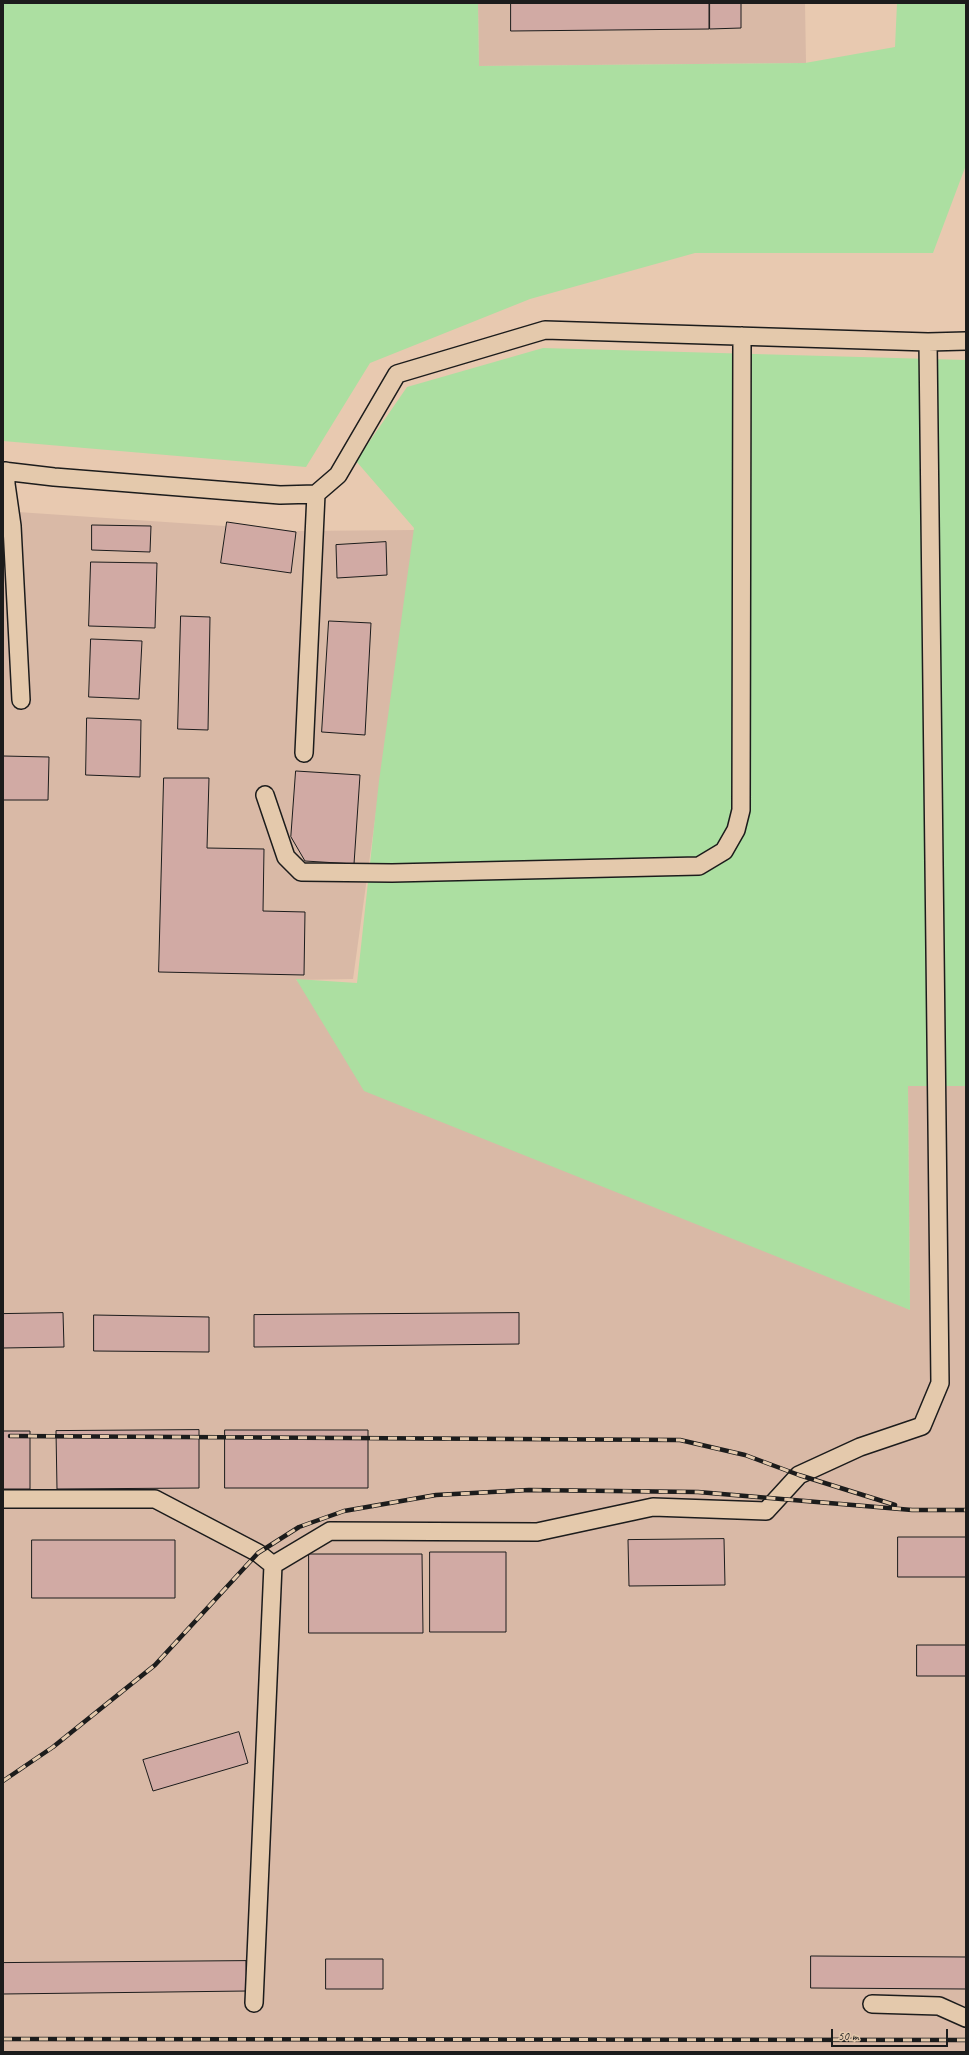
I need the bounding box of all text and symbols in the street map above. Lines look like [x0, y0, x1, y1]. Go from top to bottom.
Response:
scale bar [833, 2021, 950, 2047]
text: 50 m [838, 2028, 858, 2044]

